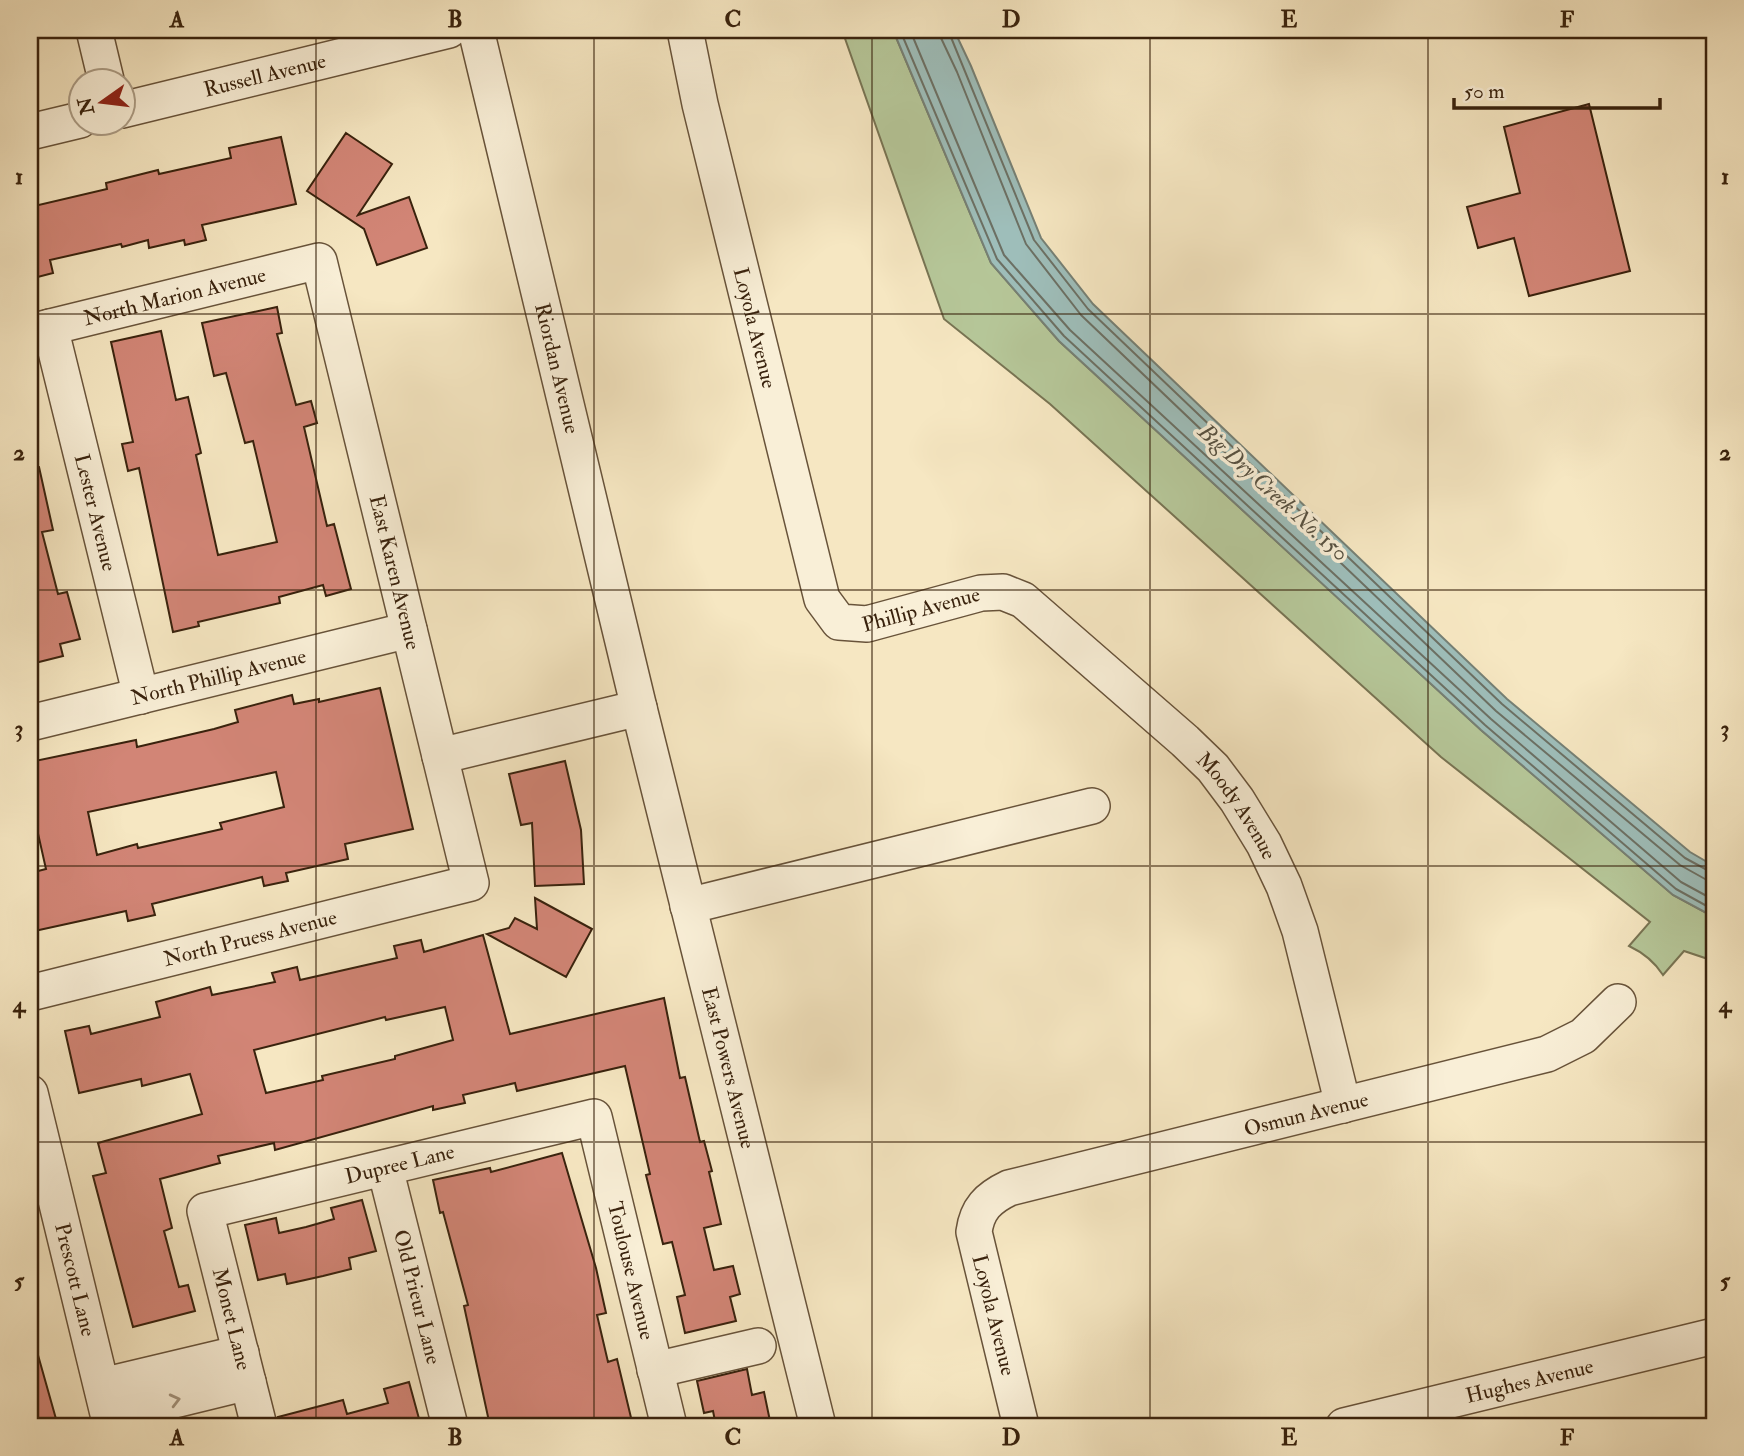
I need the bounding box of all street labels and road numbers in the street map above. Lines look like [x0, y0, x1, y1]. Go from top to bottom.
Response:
street label: Russell Avenue [201, 48, 329, 104]
street label: North Marion Avenue [81, 261, 269, 332]
street label: Loyola Avenue [727, 265, 783, 391]
street label: Riordan Avenue [528, 300, 586, 437]
street label: Lester Avenue [68, 451, 123, 574]
street label: East Karen Avenue [363, 492, 427, 653]
street label: Phillip Avenue [859, 581, 983, 639]
street label: North Phillip Avenue [128, 643, 309, 712]
street label: Moody Avenue [1190, 746, 1283, 864]
street label: North Pruess Avenue [161, 904, 340, 973]
street label: East Powers Avenue [695, 984, 761, 1152]
street label: Osmun Avenue [1241, 1086, 1371, 1143]
street label: Dupree Lane [342, 1138, 458, 1191]
street label: Toulouse Avenue [601, 1199, 661, 1343]
street label: Prescott Lane [48, 1220, 102, 1339]
street label: Old Prieur Lane [387, 1227, 447, 1367]
street label: Loyola Avenue [965, 1252, 1022, 1379]
street label: Monet Lane [206, 1265, 257, 1373]
street label: Hughes Avenue [1463, 1353, 1597, 1410]

